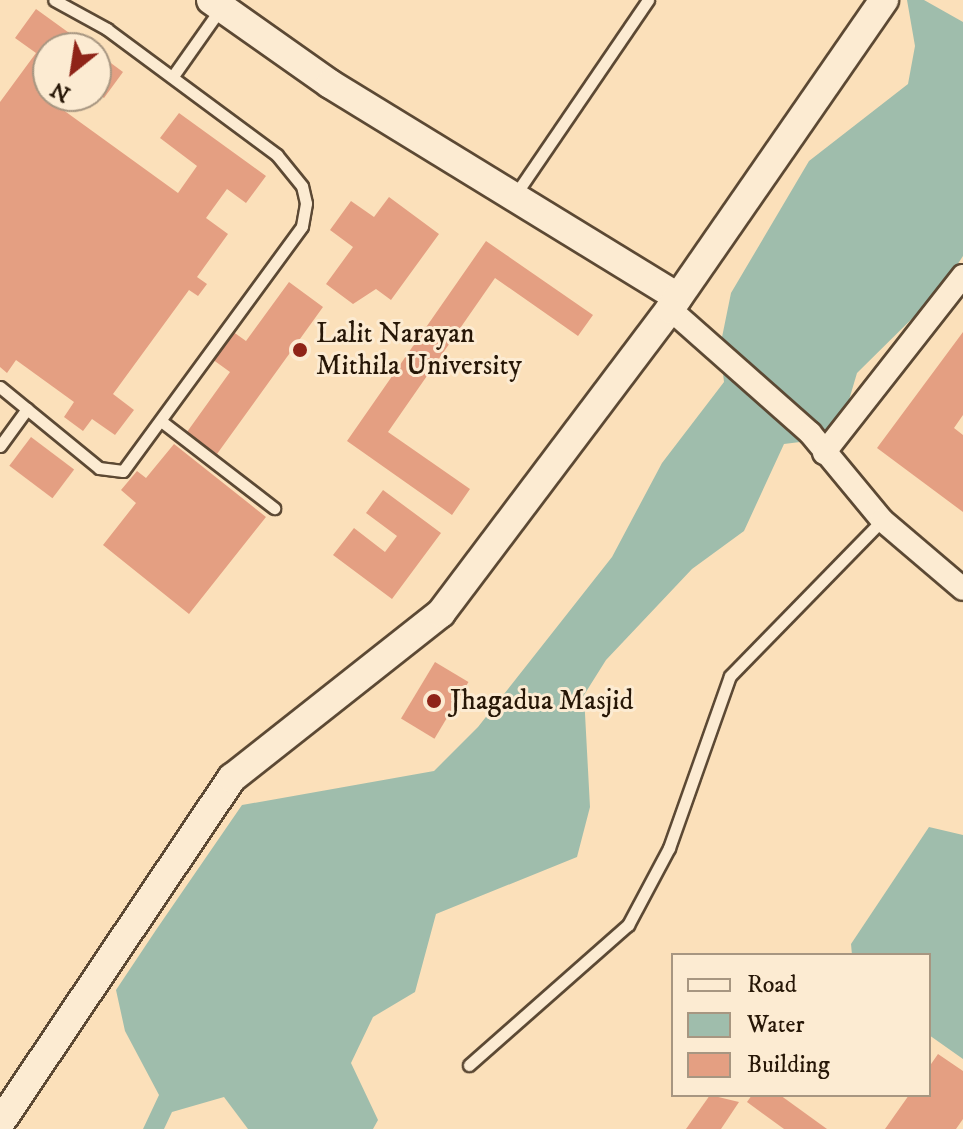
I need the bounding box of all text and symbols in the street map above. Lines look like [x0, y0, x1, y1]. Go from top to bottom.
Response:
north arrow [32, 32, 112, 112]
text: N [46, 75, 75, 108]
place label: Lalit Narayan Mithila University [316, 317, 522, 383]
marker: Lalit Narayan Mithila University [291, 341, 309, 359]
place label: Jhagadua Masjid [450, 684, 633, 718]
marker: Jhagadua Masjid [425, 692, 443, 710]
legend [671, 953, 931, 1097]
text: Road [747, 970, 797, 1000]
text: Water [747, 1010, 804, 1040]
text: Building [747, 1050, 830, 1080]

